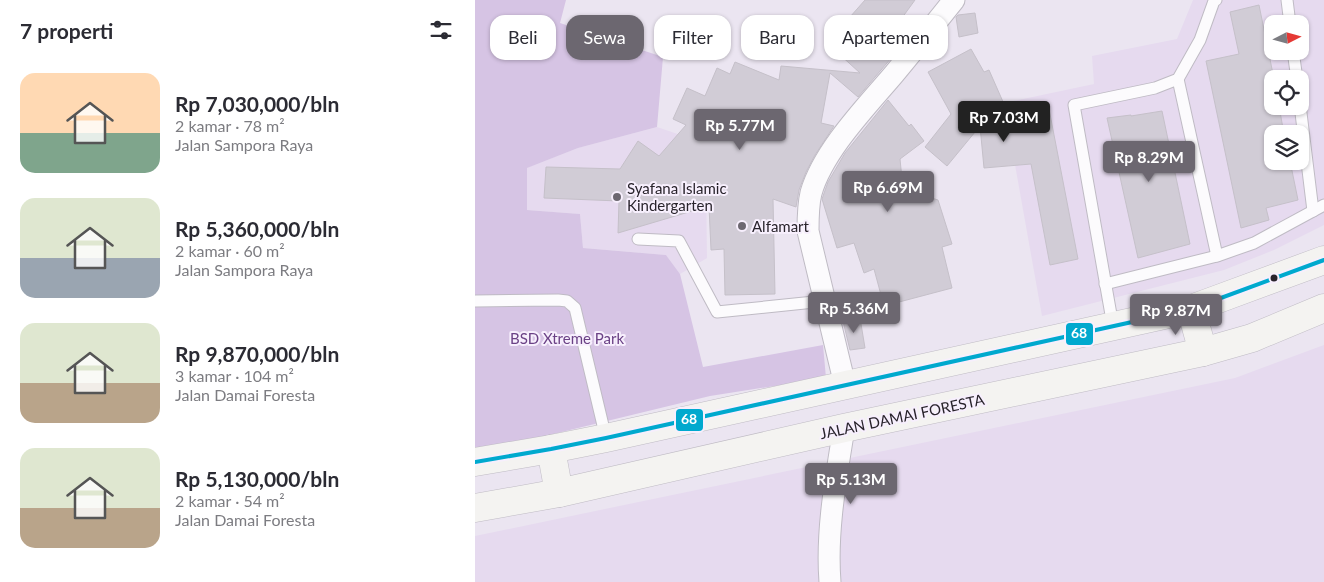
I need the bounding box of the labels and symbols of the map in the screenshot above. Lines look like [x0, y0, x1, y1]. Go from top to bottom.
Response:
north arrow [1264, 15, 1309, 60]
pin: Rp 7.03M [952, 100, 1056, 143]
pin: Rp 5.77M [688, 108, 792, 151]
pin: Rp 8.29M [1097, 140, 1201, 183]
pin: Rp 6.69M [836, 170, 940, 213]
place label: Syafana Islamic Kindergarten [627, 179, 727, 214]
marker: Syafana Islamic Kindergarten [611, 191, 623, 203]
place label: Alfamart [752, 217, 810, 235]
marker: Alfamart [736, 220, 748, 232]
unlabelled marker [1269, 273, 1279, 283]
pin: Rp 5.36M [802, 292, 906, 334]
pin: Rp 9.87M [1124, 294, 1228, 336]
line badge: 68 [1065, 322, 1094, 346]
text: 68 [1071, 324, 1087, 341]
park label: BSD Xtreme Park [510, 329, 624, 347]
street label: JALAN DAMAI FORESTA [818, 390, 987, 442]
line badge: 68 [675, 408, 704, 432]
text: 68 [681, 410, 697, 427]
pin: Rp 5.13M [799, 462, 903, 505]

